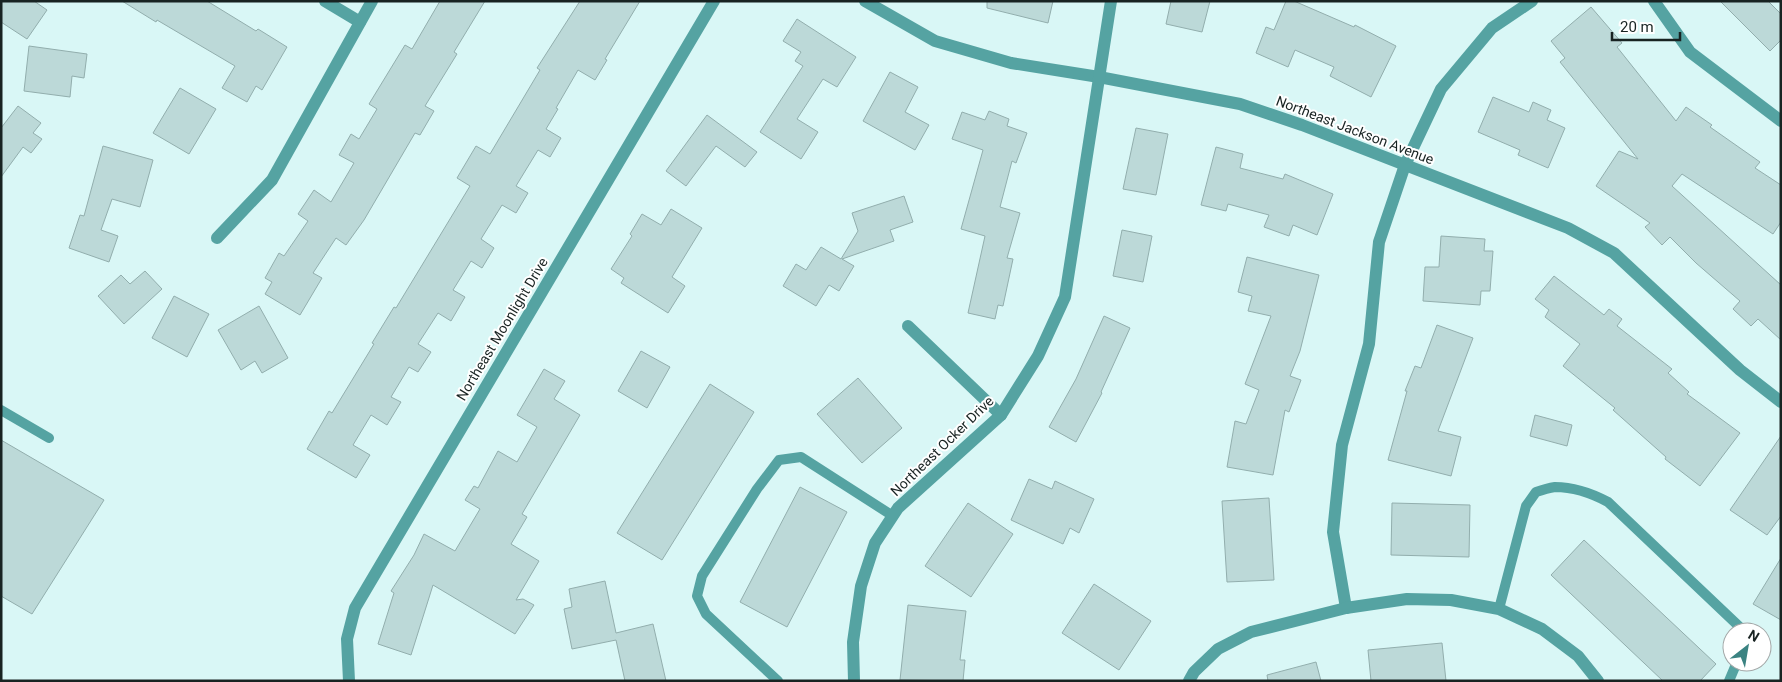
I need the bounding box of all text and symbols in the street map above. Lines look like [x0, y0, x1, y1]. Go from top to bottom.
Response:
scale bar [1612, 10, 1680, 42]
text: 20 m [1620, 18, 1654, 36]
street label: Northeast Jackson Avenue [1274, 92, 1436, 168]
street label: Northeast Moonlight Drive [453, 255, 551, 403]
street label: Northeast Ocker Drive [887, 393, 997, 499]
north arrow [1722, 622, 1772, 672]
text: N [1745, 626, 1762, 645]

